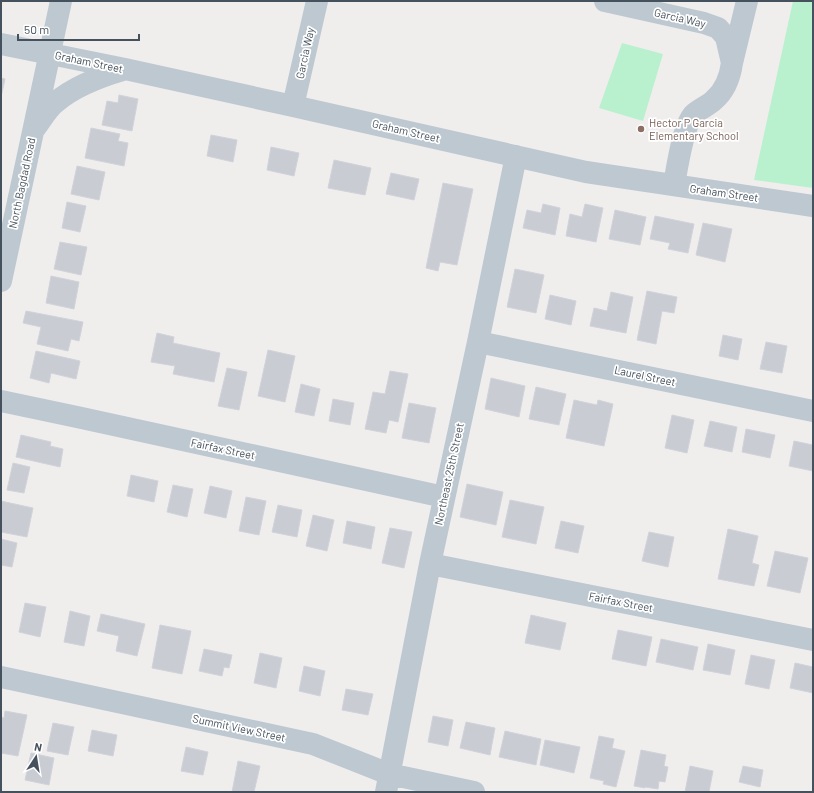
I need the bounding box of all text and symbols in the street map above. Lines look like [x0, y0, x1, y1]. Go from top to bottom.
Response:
street label: Garcia Way [653, 5, 707, 30]
scale bar [18, 16, 139, 42]
text: 50 m [24, 22, 49, 36]
street label: Garcia Way [293, 26, 316, 80]
street label: Graham Street [54, 48, 124, 75]
street label: Graham Street [371, 116, 441, 145]
place label: Hector P Garcia Elementary School [649, 116, 739, 142]
marker: Hector P Garcia Elementary School [636, 124, 646, 134]
street label: North Bagdad Road [6, 136, 37, 229]
street label: Graham Street [689, 181, 759, 204]
street label: Laurel Street [613, 363, 677, 388]
street label: Northeast 25th Street [431, 422, 466, 526]
street label: Fairfax Street [190, 435, 256, 462]
street label: Fairfax Street [588, 589, 654, 614]
street label: Summit View Street [191, 711, 287, 744]
north arrow [16, 737, 56, 777]
text: N [33, 740, 43, 754]

